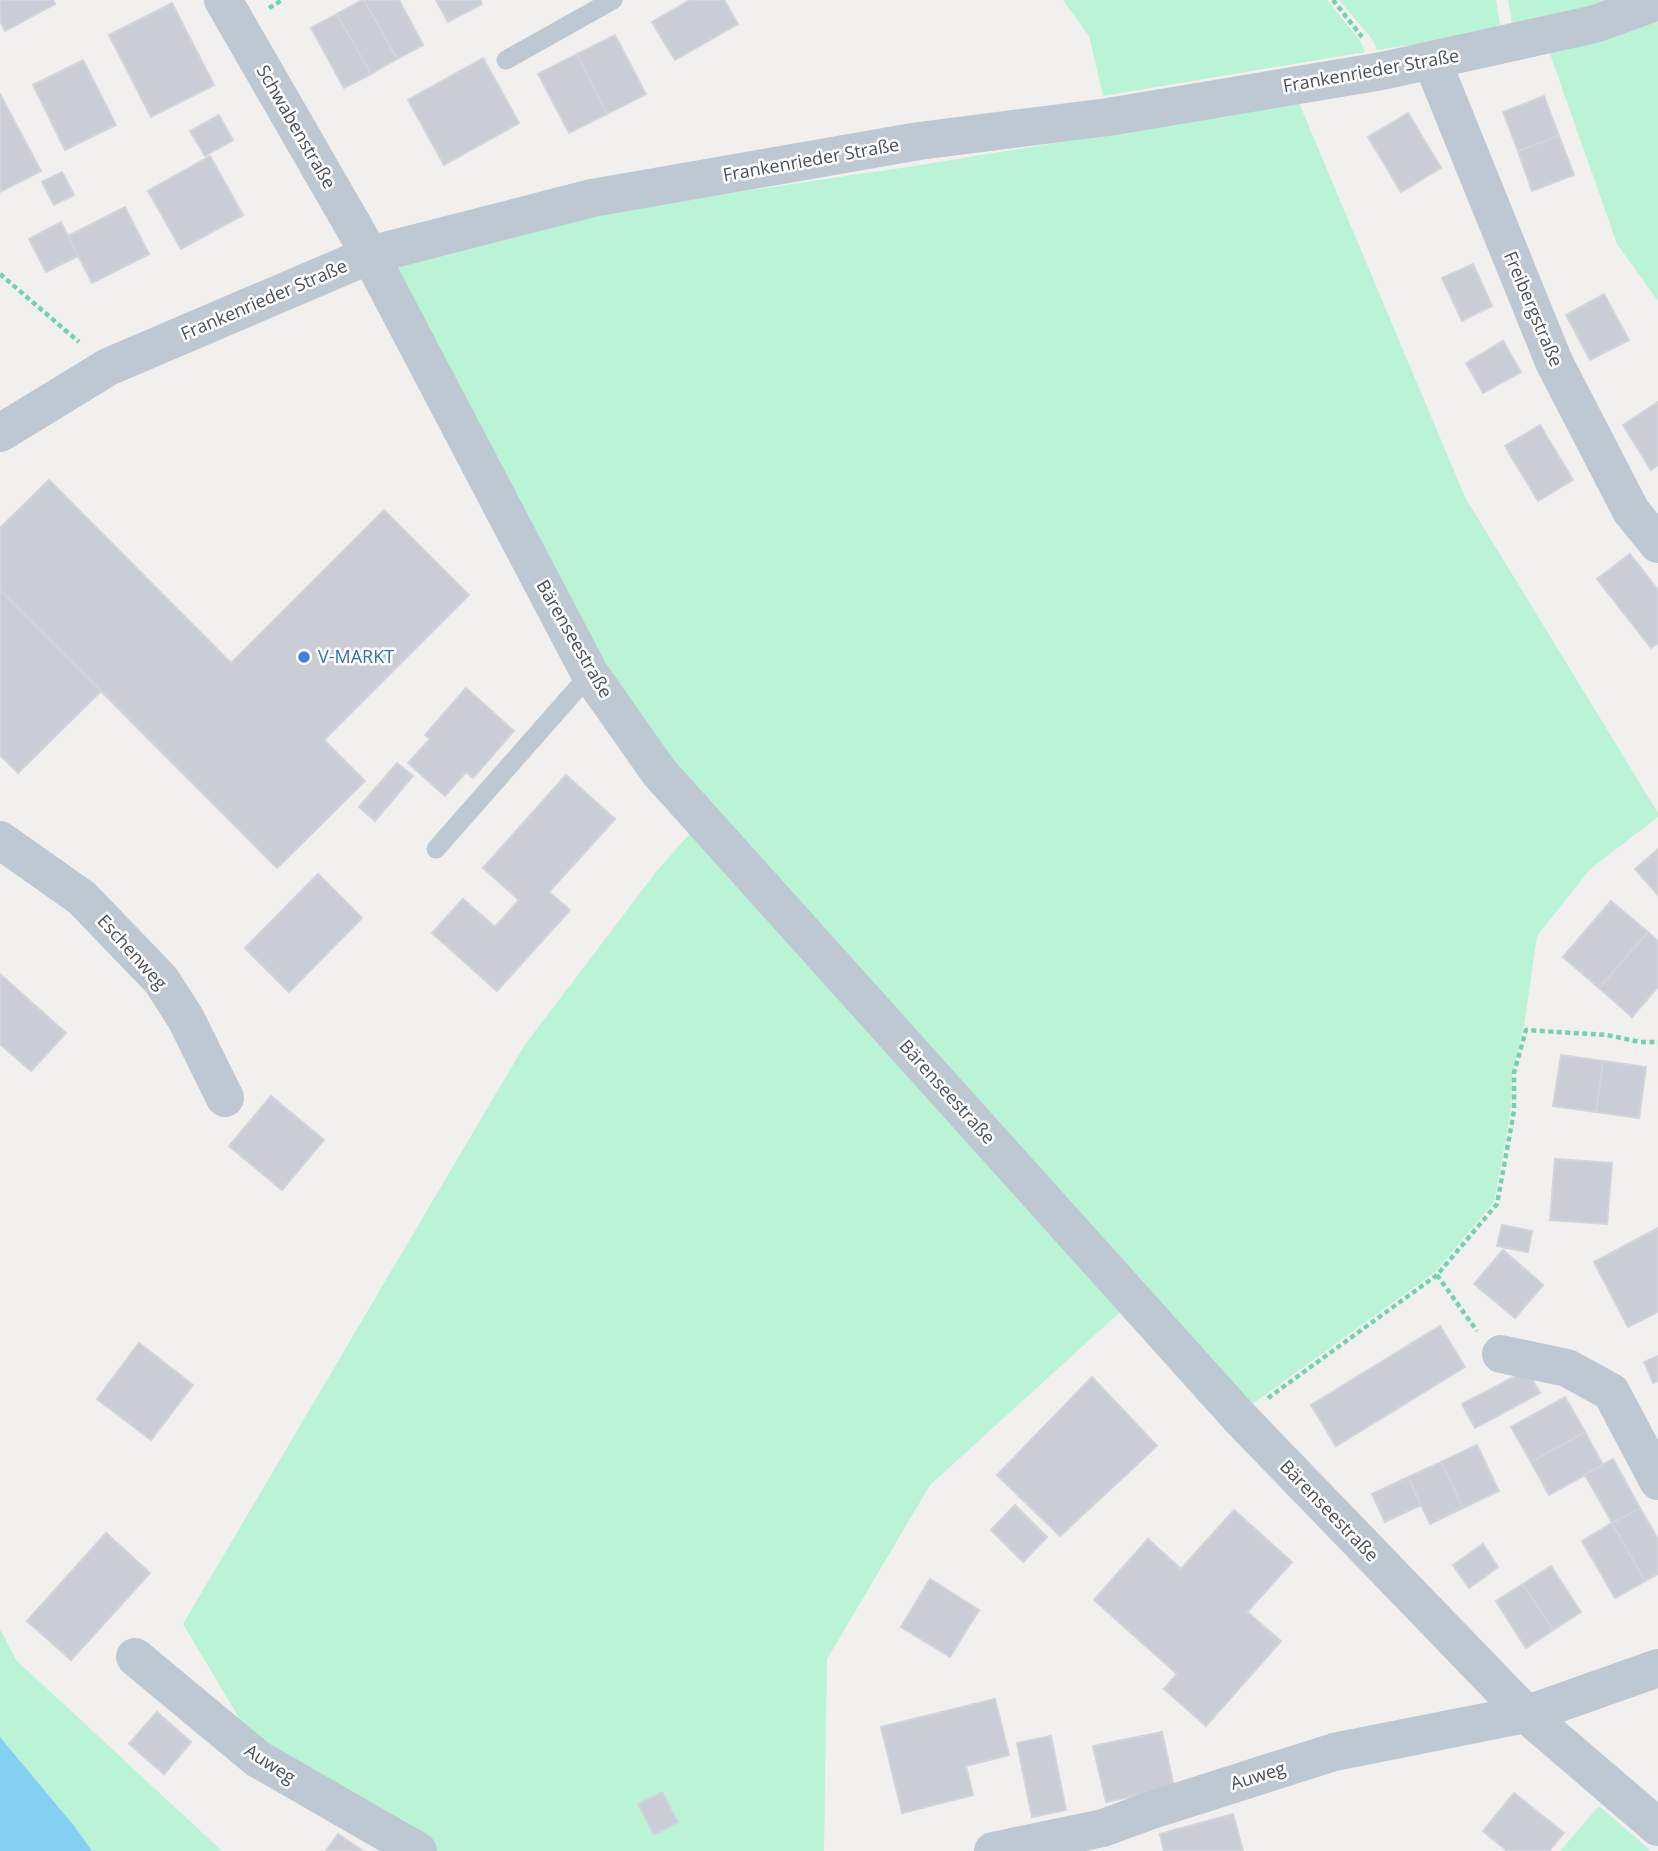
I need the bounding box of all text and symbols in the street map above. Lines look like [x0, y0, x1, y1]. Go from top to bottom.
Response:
street label: Frankenrieder Straße [1281, 43, 1461, 97]
street label: Schwabenstraße [252, 60, 342, 193]
street label: Frankenrieder Straße [721, 132, 901, 186]
street label: Freibergstraße [1499, 247, 1569, 370]
street label: Frankenrieder Straße [177, 253, 350, 345]
street label: Bärenseestraße [531, 575, 618, 702]
place label: V-MARKT [318, 644, 394, 668]
marker: V-MARKT [296, 649, 312, 665]
street label: Eschenweg [93, 909, 173, 994]
street label: Bärenseestraße [894, 1034, 1001, 1149]
street label: Bärenseestraße [1275, 1454, 1384, 1566]
street label: Auweg [240, 1738, 301, 1789]
street label: Auweg [1227, 1755, 1288, 1795]

